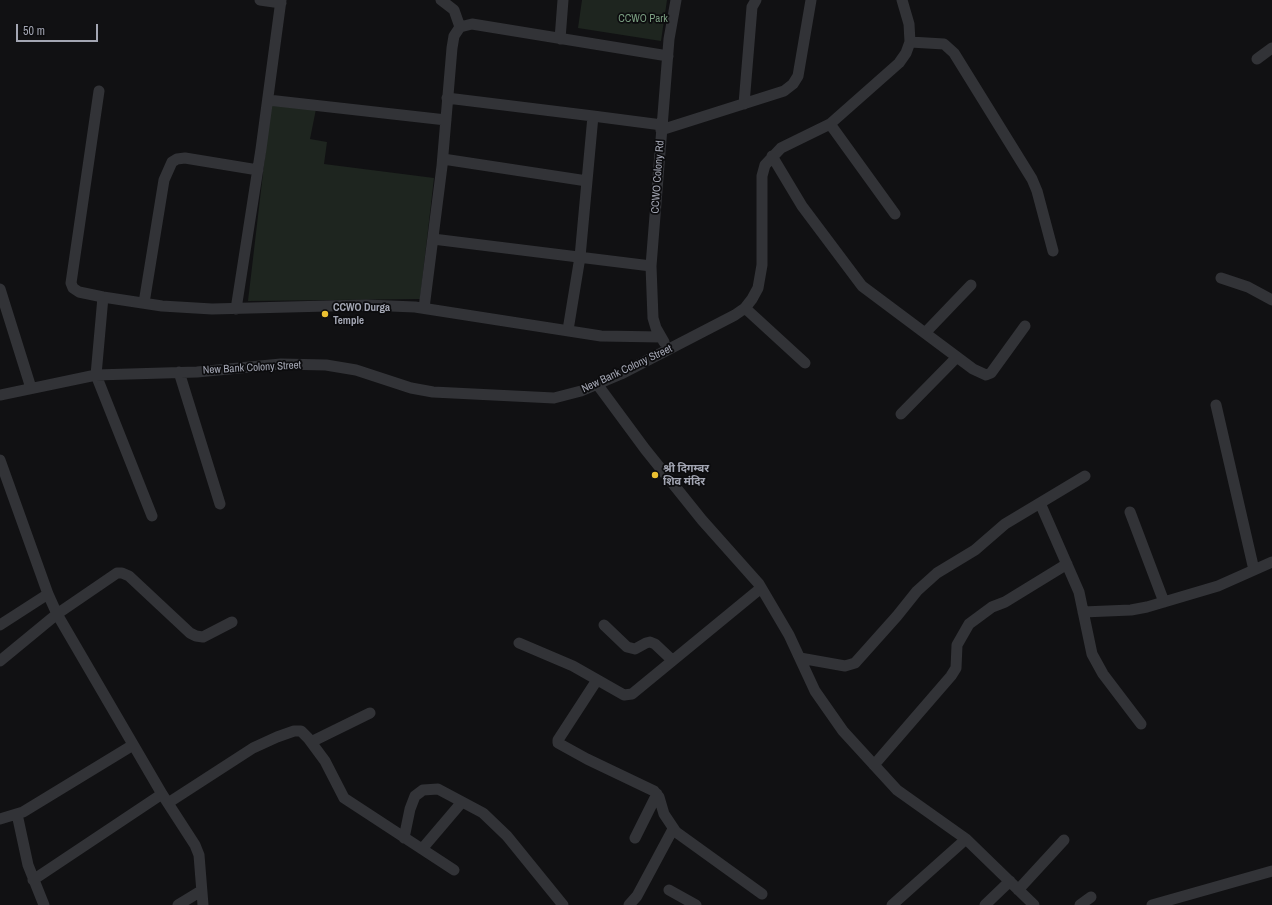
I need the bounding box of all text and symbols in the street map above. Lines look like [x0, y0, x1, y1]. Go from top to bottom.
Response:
park label: CCWO Park [618, 12, 668, 26]
scale bar [18, 16, 100, 42]
text: 50 m [23, 23, 45, 39]
street label: CCWO Colony Rd [649, 140, 667, 214]
place label: CCWO Durga Temple [333, 301, 390, 327]
marker: CCWO Durga Temple [320, 309, 330, 319]
street label: New Bank Colony Street [580, 342, 674, 396]
street label: New Bank Colony Street [203, 359, 301, 377]
place label: श्री दिगम्बर शिव मंदिर [663, 462, 709, 488]
marker: श्री दिगम्बर शिव मंदिर [650, 470, 660, 480]

